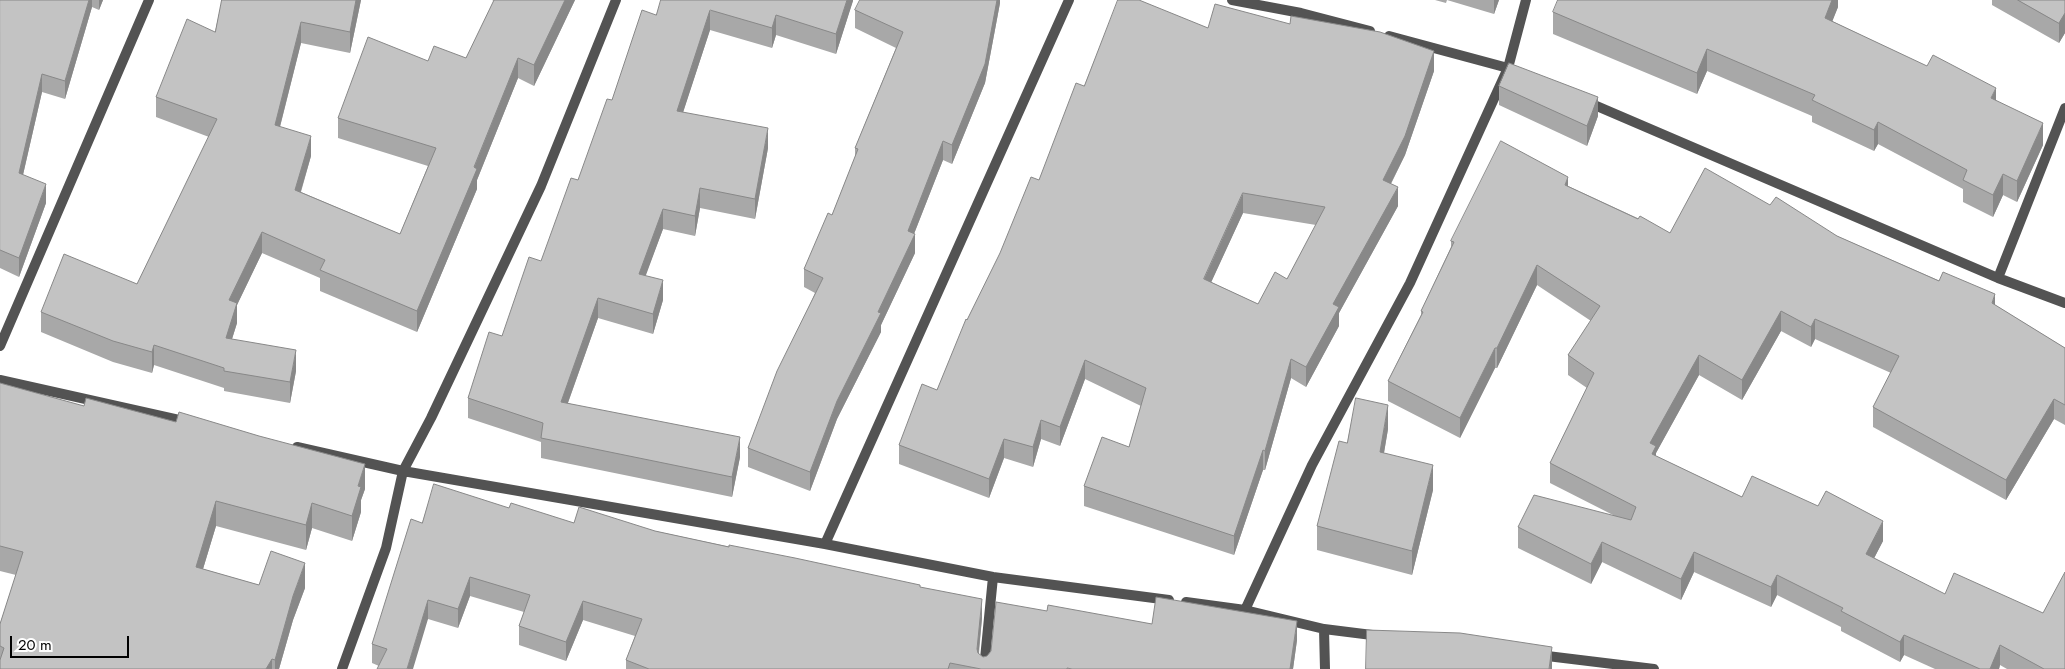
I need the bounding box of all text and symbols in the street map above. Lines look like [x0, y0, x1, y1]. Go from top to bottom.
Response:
scale bar [12, 626, 131, 658]
text: 20 m [18, 634, 52, 656]

